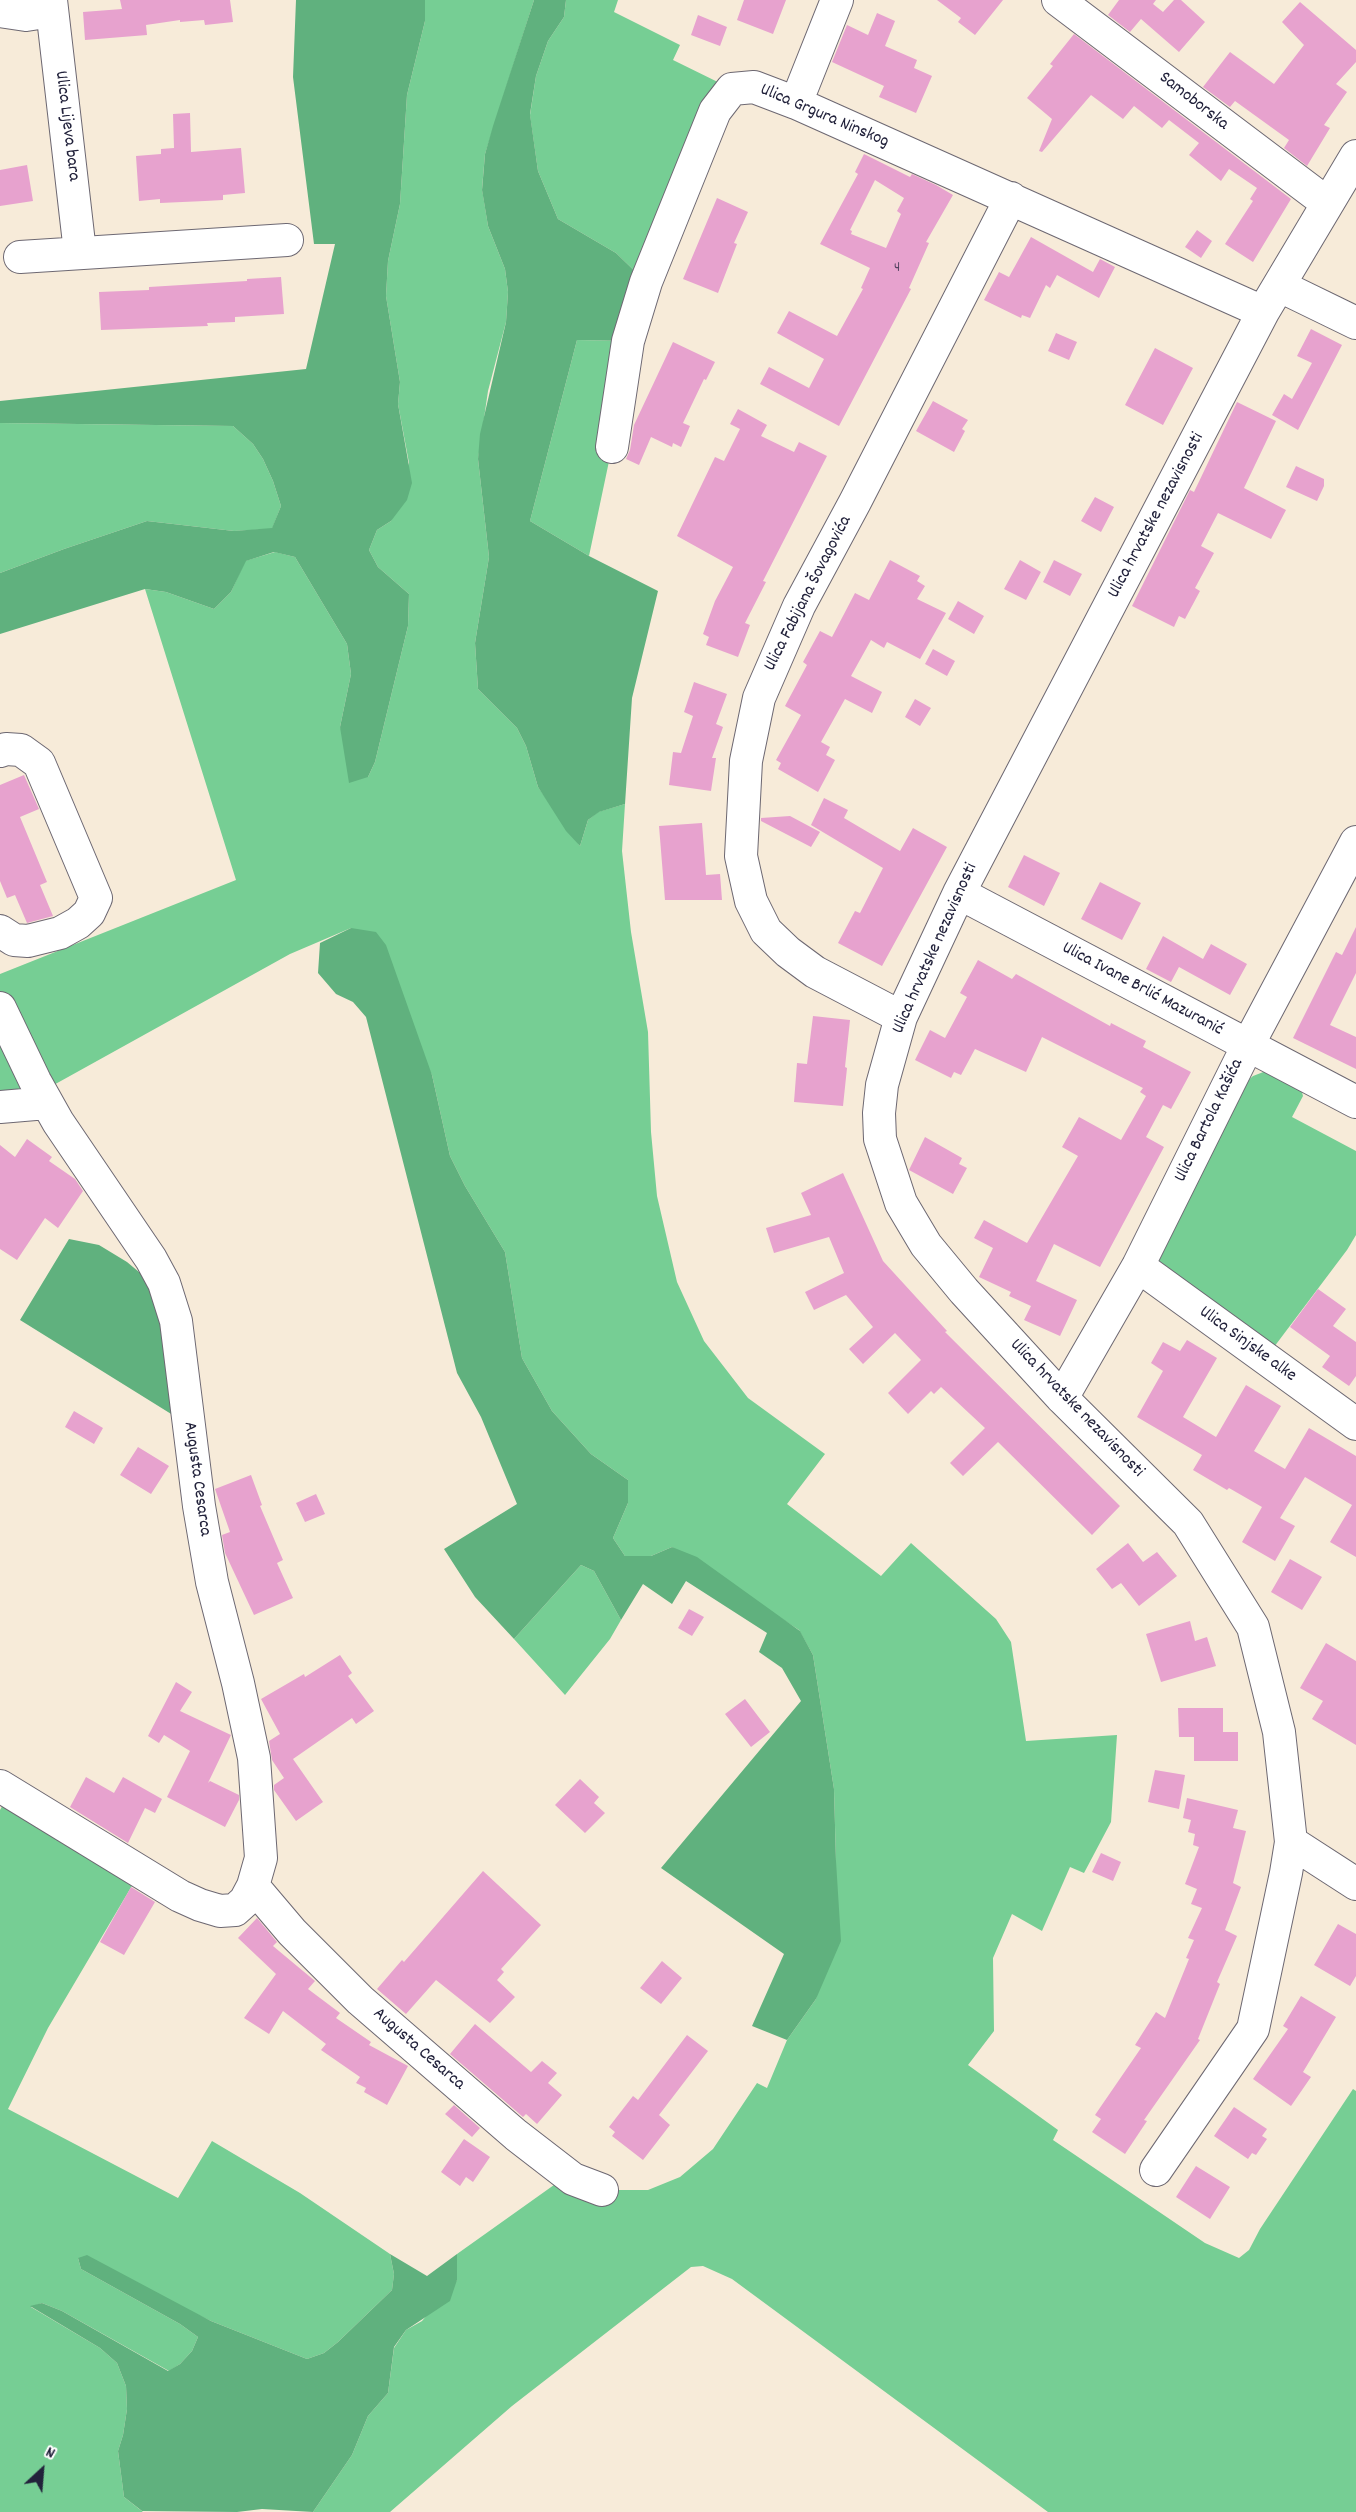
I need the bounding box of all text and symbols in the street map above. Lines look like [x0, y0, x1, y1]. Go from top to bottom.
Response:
street label: Samoborska [1154, 68, 1232, 136]
street label: Ulica Lijeva bara [49, 70, 83, 182]
street label: Ulica Grgura Ninskog [756, 80, 892, 154]
house number: 4 [894, 260, 900, 278]
street label: Ulica hrvatske nezavisnosti [1104, 430, 1210, 602]
street label: Ulica Fabijana Šovagovića [760, 513, 858, 675]
street label: Ulica hrvatske nezavisnosti [889, 860, 983, 1038]
street label: Ulica Ivane Brlić Mazuranić [1058, 938, 1226, 1042]
street label: Ulica Bartola Kašića [1171, 1056, 1249, 1186]
street label: Ulica Sinjske alke [1194, 1302, 1300, 1388]
street label: Ulica hrvatske nezavisnosti [1004, 1335, 1148, 1483]
street label: Augusta Cesarca [177, 1420, 215, 1538]
street label: Augusta Cesarca [367, 2004, 469, 2096]
north arrow [12, 2440, 72, 2500]
text: N [42, 2441, 59, 2465]

